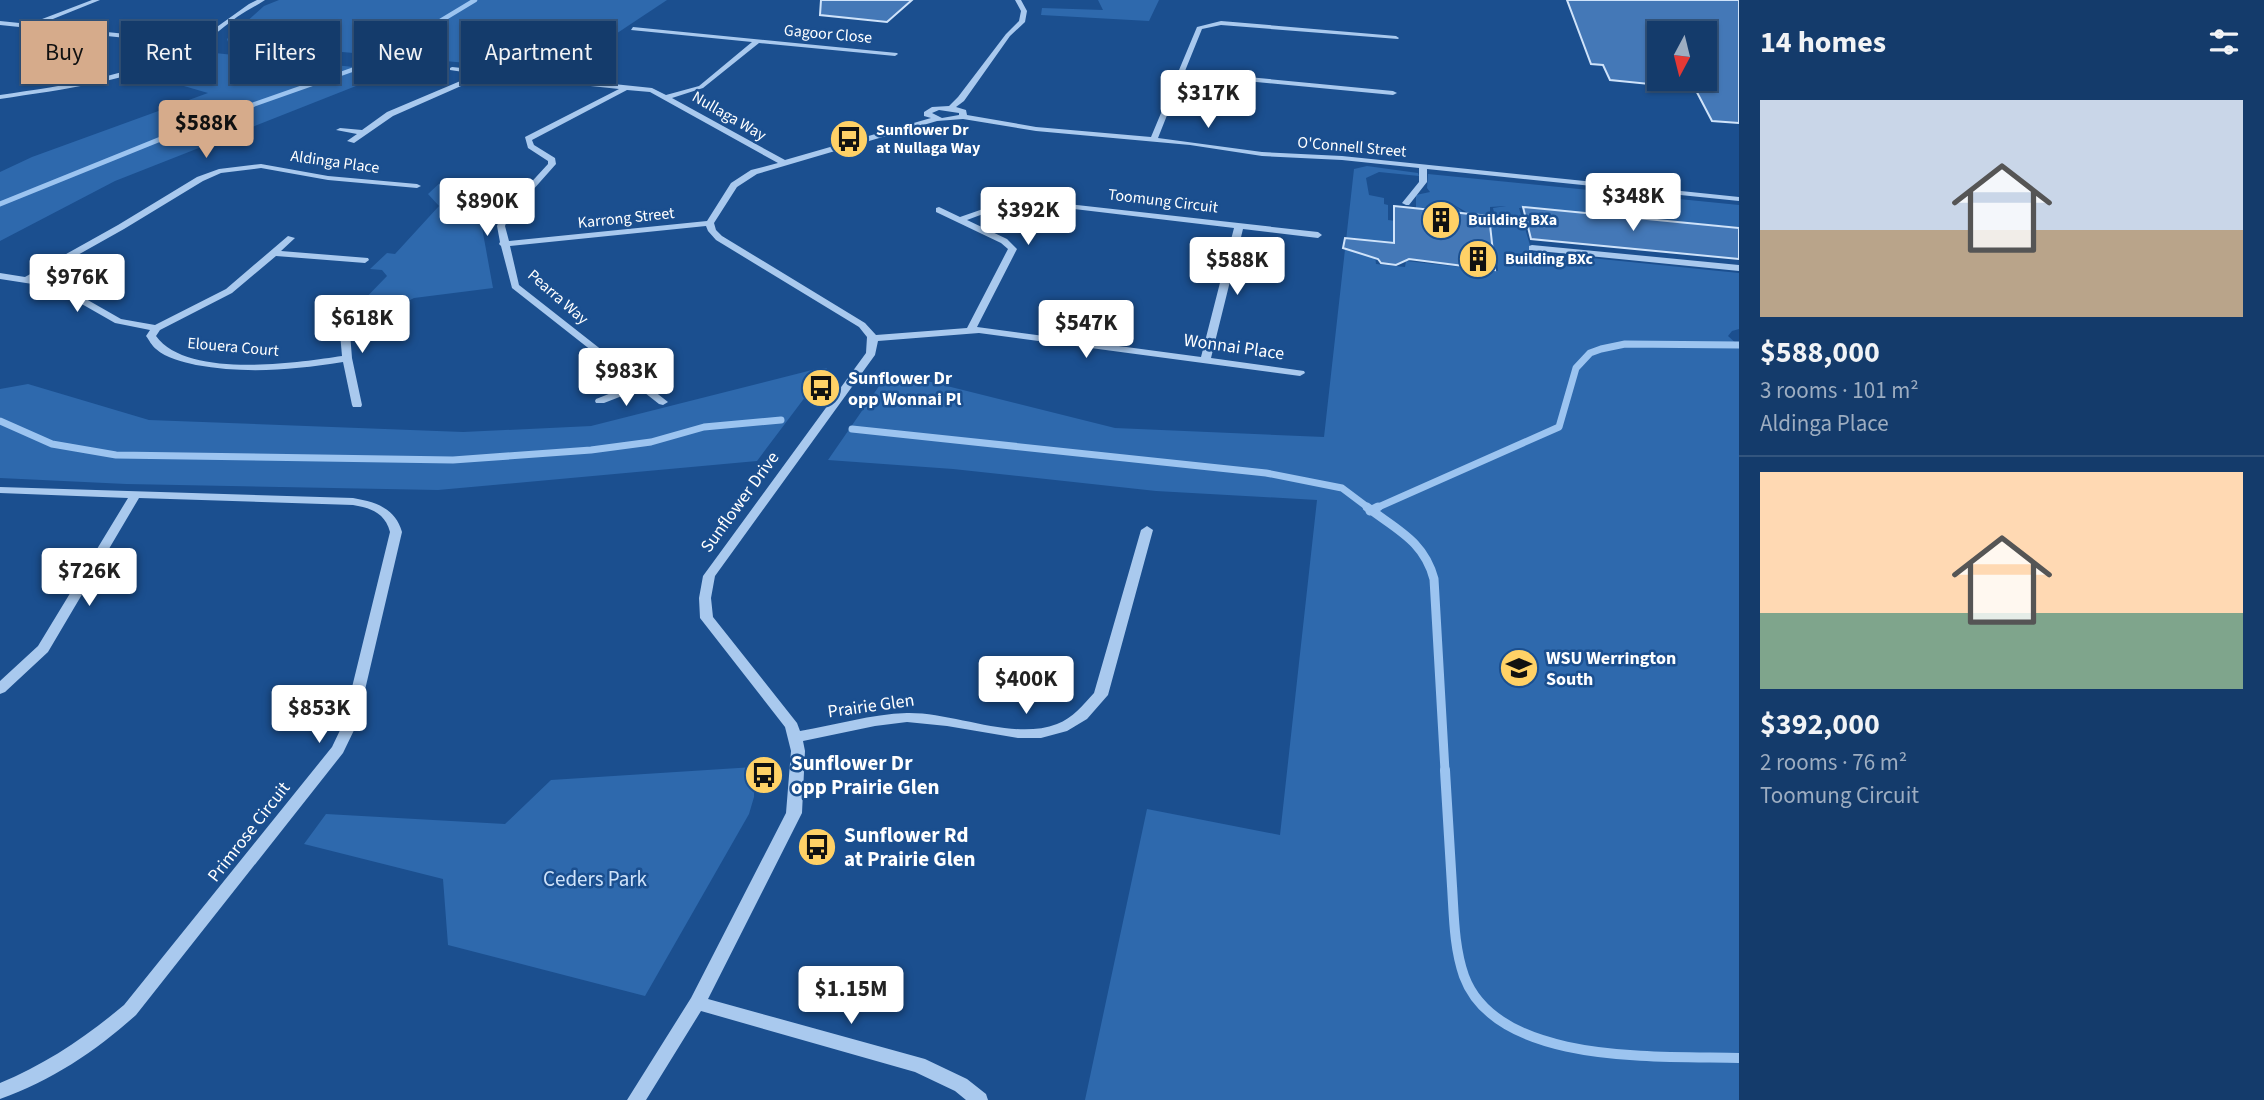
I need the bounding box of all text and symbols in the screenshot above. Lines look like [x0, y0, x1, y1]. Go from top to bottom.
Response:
street label: Gagoor Close [783, 19, 873, 49]
chip: Buy [21, 21, 107, 84]
chip: Rent [121, 21, 216, 84]
chip: Filters [230, 21, 340, 84]
chip: New [354, 21, 447, 84]
chip: Apartment [461, 21, 616, 84]
north arrow [1647, 21, 1717, 91]
map controls [1647, 21, 1717, 91]
text: 14 homes [1760, 21, 1886, 64]
icon: filters [2205, 23, 2243, 61]
pin: $317K [1159, 71, 1257, 130]
text: $317K [1177, 76, 1239, 109]
street label: Nullaga Way [688, 86, 771, 146]
pin: $588K [157, 100, 255, 160]
text: $588K [175, 106, 237, 139]
bus stop icon: Sunflower Dr at Nullaga Way [828, 118, 870, 160]
place label: Sunflower Dr at Nullaga Way [876, 119, 981, 159]
street label: O'Connell Street [1297, 131, 1408, 163]
street label: Aldinga Place [289, 145, 381, 179]
icon: home [1939, 145, 2065, 271]
pin: $348K [1584, 174, 1682, 233]
pin: $890K [438, 178, 536, 238]
text: $348K [1602, 179, 1664, 212]
street label: Toomung Circuit [1107, 183, 1220, 219]
text: $890K [456, 184, 518, 217]
pin: $392K [979, 188, 1077, 247]
text: $392K [997, 193, 1059, 226]
building icon: Building BXa [1420, 199, 1462, 241]
street label: Karrong Street [577, 202, 676, 234]
place label: Building BXa [1468, 209, 1557, 231]
pin: $588K [1188, 238, 1286, 297]
building icon: Building BXc [1457, 238, 1499, 280]
text: $588K [1206, 243, 1268, 276]
place label: Building BXc [1505, 248, 1594, 270]
pin: $976K [28, 254, 126, 314]
text: $976K [46, 260, 108, 293]
street label: Pearra Way [523, 264, 594, 330]
pin: $618K [313, 296, 411, 355]
pin: $547K [1037, 300, 1135, 360]
text: $618K [331, 301, 393, 334]
text: $547K [1055, 306, 1117, 339]
street label: Wonnai Place [1182, 328, 1286, 366]
text: $588,000 [1760, 331, 1880, 374]
street label: Elouera Court [186, 332, 280, 362]
pin: $983K [577, 348, 675, 408]
text: $983K [595, 354, 657, 387]
place label: Sunflower Dr opp Wonnai Pl [848, 366, 961, 412]
bus stop icon: Sunflower Dr opp Wonnai Pl [800, 367, 842, 409]
text: 3 rooms · 101 m² [1760, 374, 1919, 407]
text: Aldinga Place [1760, 407, 1889, 440]
street label: Sunflower Drive [695, 446, 785, 558]
icon: home [1939, 517, 2065, 643]
pin: $726K [40, 548, 138, 608]
text: $726K [58, 554, 120, 587]
place label: WSU Werrington South [1546, 646, 1676, 692]
school or university icon: WSU Werrington South [1498, 647, 1540, 689]
pin: $400K [977, 656, 1075, 716]
text: $400K [995, 662, 1057, 695]
pin: $853K [270, 686, 368, 745]
street label: Prairie Glen [826, 688, 916, 724]
text: $853K [288, 691, 350, 724]
text: $392,000 [1760, 703, 1880, 746]
text: 2 rooms · 76 m² [1760, 746, 1907, 779]
place label: Sunflower Dr opp Prairie Glen [791, 748, 940, 802]
bus stop icon: Sunflower Dr opp Prairie Glen [743, 754, 785, 796]
street label: Primrose Circuit [202, 777, 296, 887]
text: Toomung Circuit [1760, 779, 1919, 812]
place label: Sunflower Rd at Prairie Glen [844, 820, 976, 874]
bus stop icon: Sunflower Rd at Prairie Glen [796, 826, 838, 868]
park label: Ceders Park [543, 864, 648, 894]
pin: $1.15M [794, 967, 908, 1026]
text: $1.15M [814, 972, 888, 1005]

